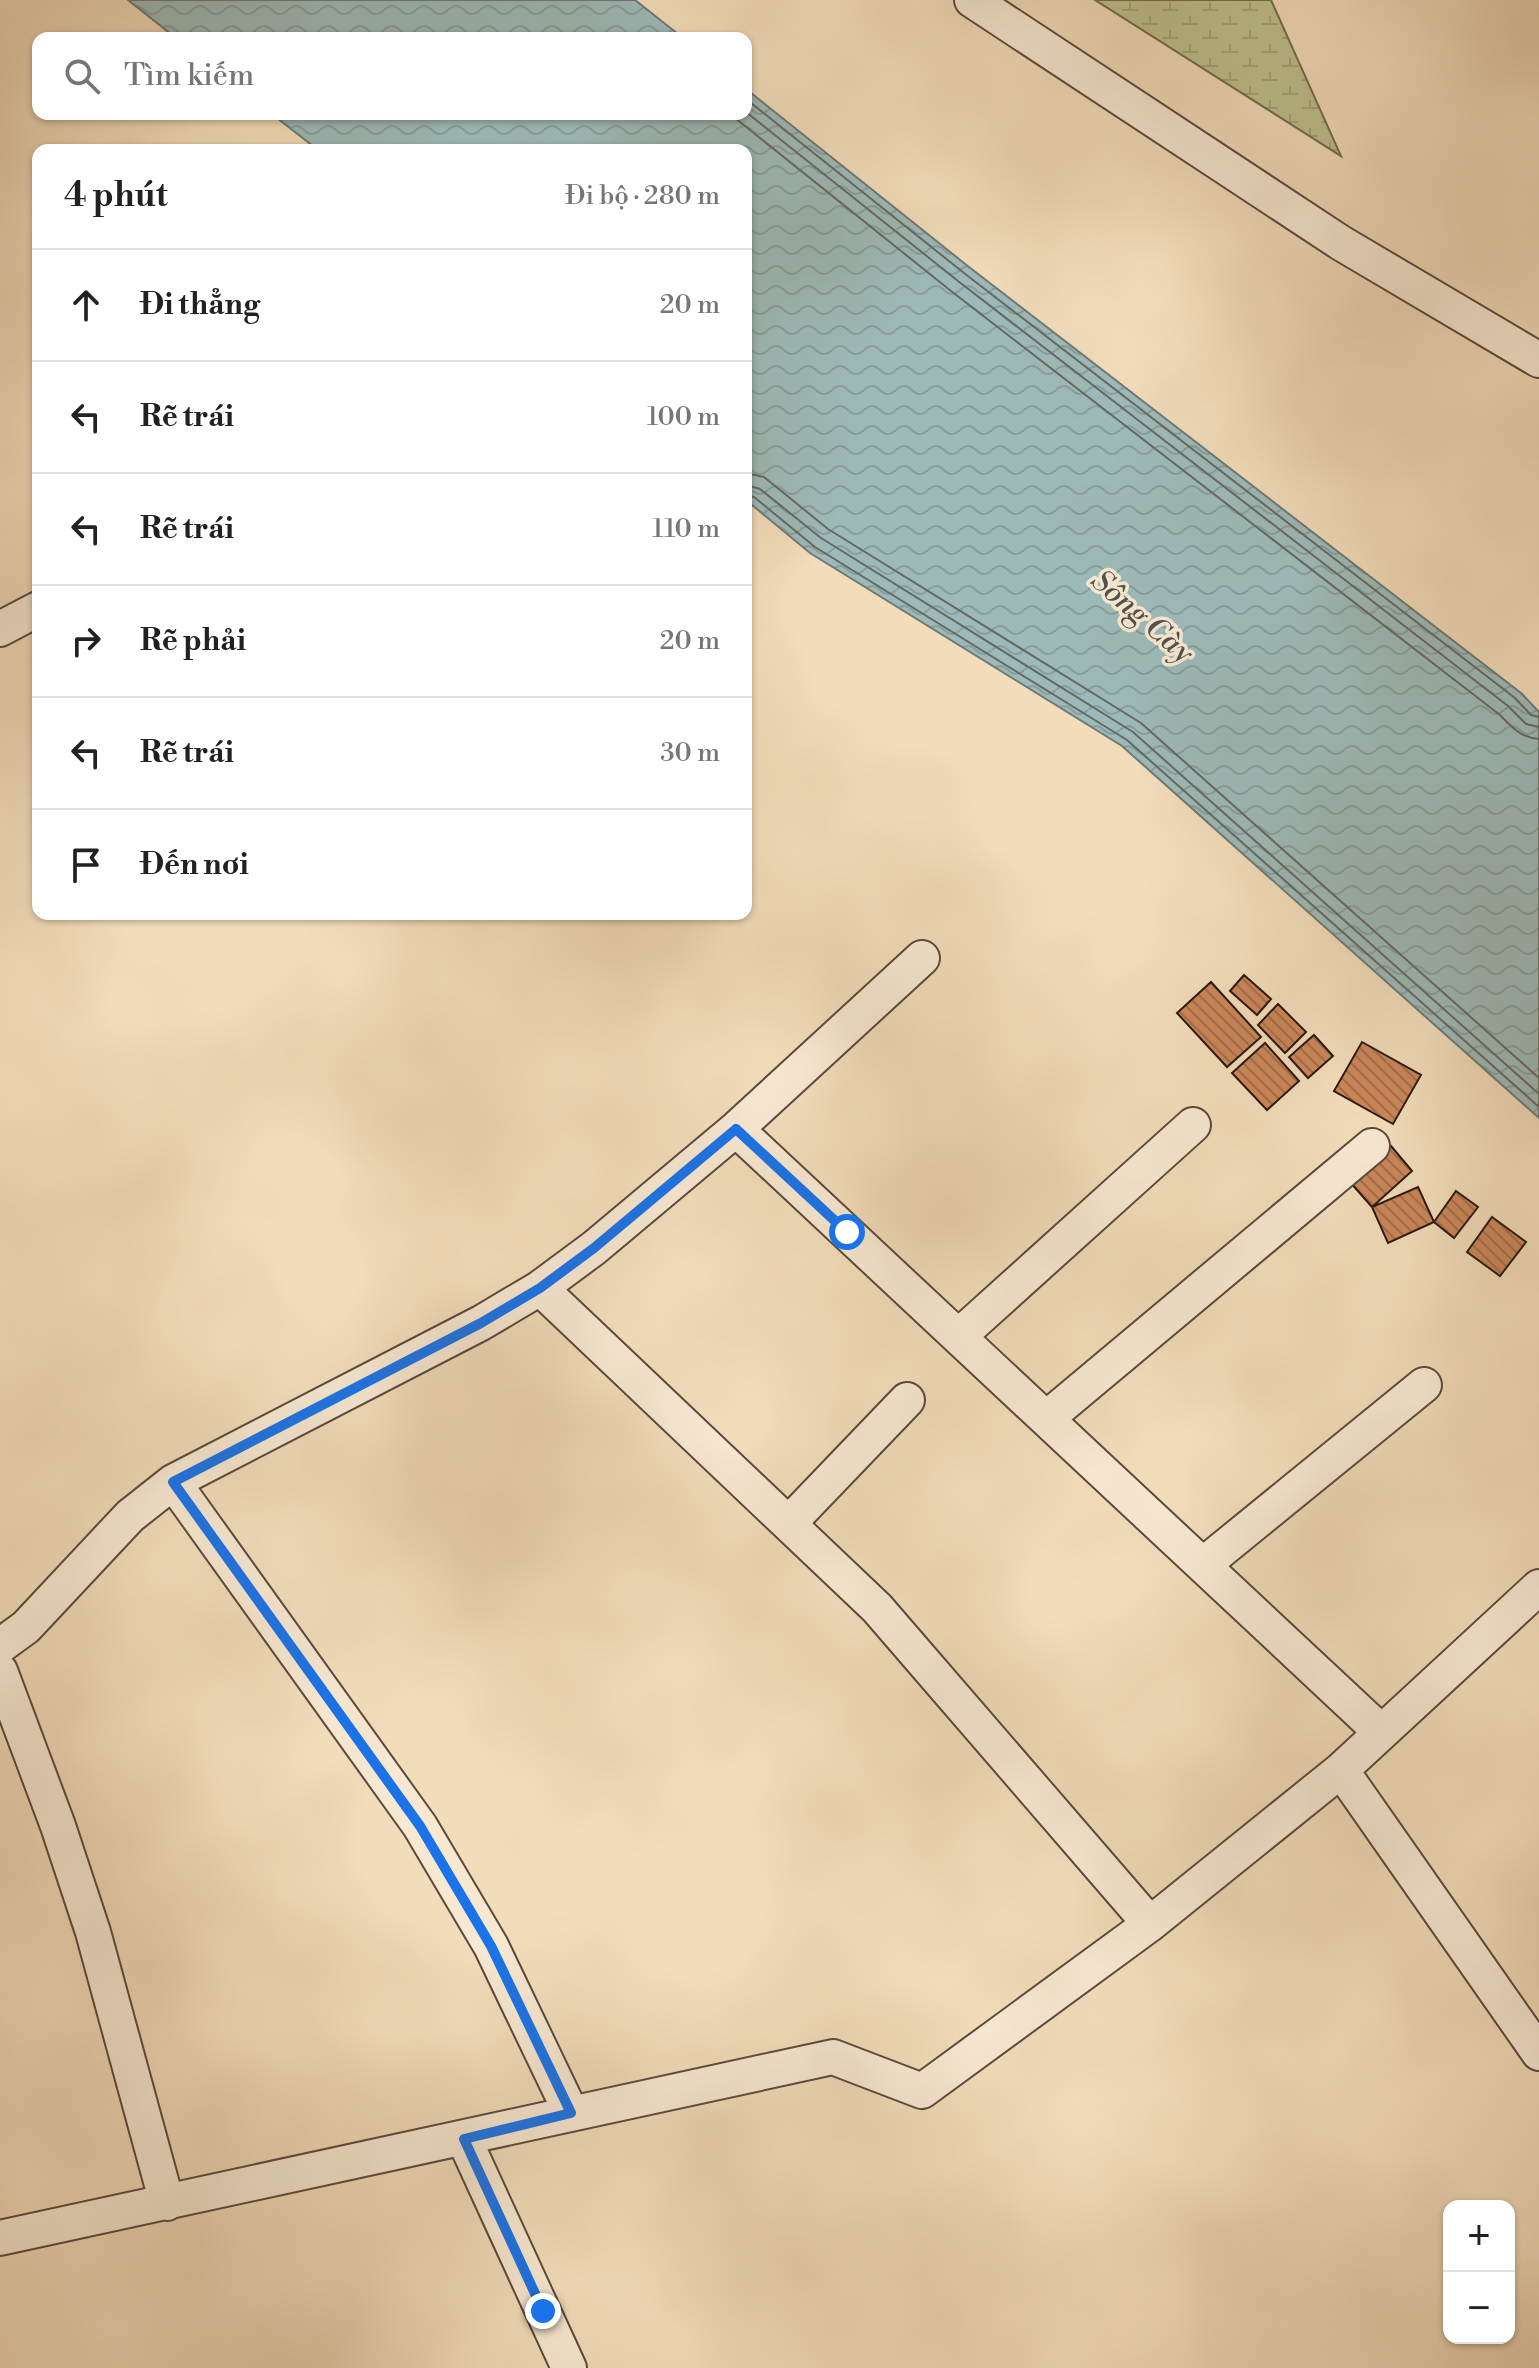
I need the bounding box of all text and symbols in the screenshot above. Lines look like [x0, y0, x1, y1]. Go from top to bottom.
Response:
search box [32, 32, 752, 120]
icon: search [60, 54, 104, 98]
text: Tìm kiếm [124, 57, 254, 95]
text: 4 phút [64, 175, 168, 217]
text: Đi bộ · 280 m [565, 180, 720, 212]
icon: ahead [64, 283, 108, 327]
text: Đi thẳng [140, 286, 260, 324]
text: 20 m [660, 289, 720, 321]
icon: left [64, 395, 108, 439]
text: Rẽ trái [140, 398, 234, 436]
text: 100 m [647, 401, 720, 433]
icon: left [64, 507, 108, 551]
text: Rẽ trái [140, 510, 234, 548]
text: 110 m [652, 513, 720, 545]
water label: Sông Cày [1083, 562, 1202, 673]
icon: right [64, 619, 108, 663]
text: Rẽ phải [140, 622, 246, 660]
text: 20 m [660, 625, 720, 657]
icon: left [64, 731, 108, 775]
text: Rẽ trái [140, 734, 234, 772]
text: 30 m [660, 737, 720, 769]
icon: arrive [64, 843, 108, 887]
text: Đến nơi [140, 846, 249, 884]
route start [829, 1214, 865, 1250]
map controls [1443, 2200, 1515, 2344]
button: + [1443, 2200, 1515, 2272]
button: − [1443, 2272, 1515, 2344]
route end [525, 2293, 561, 2329]

